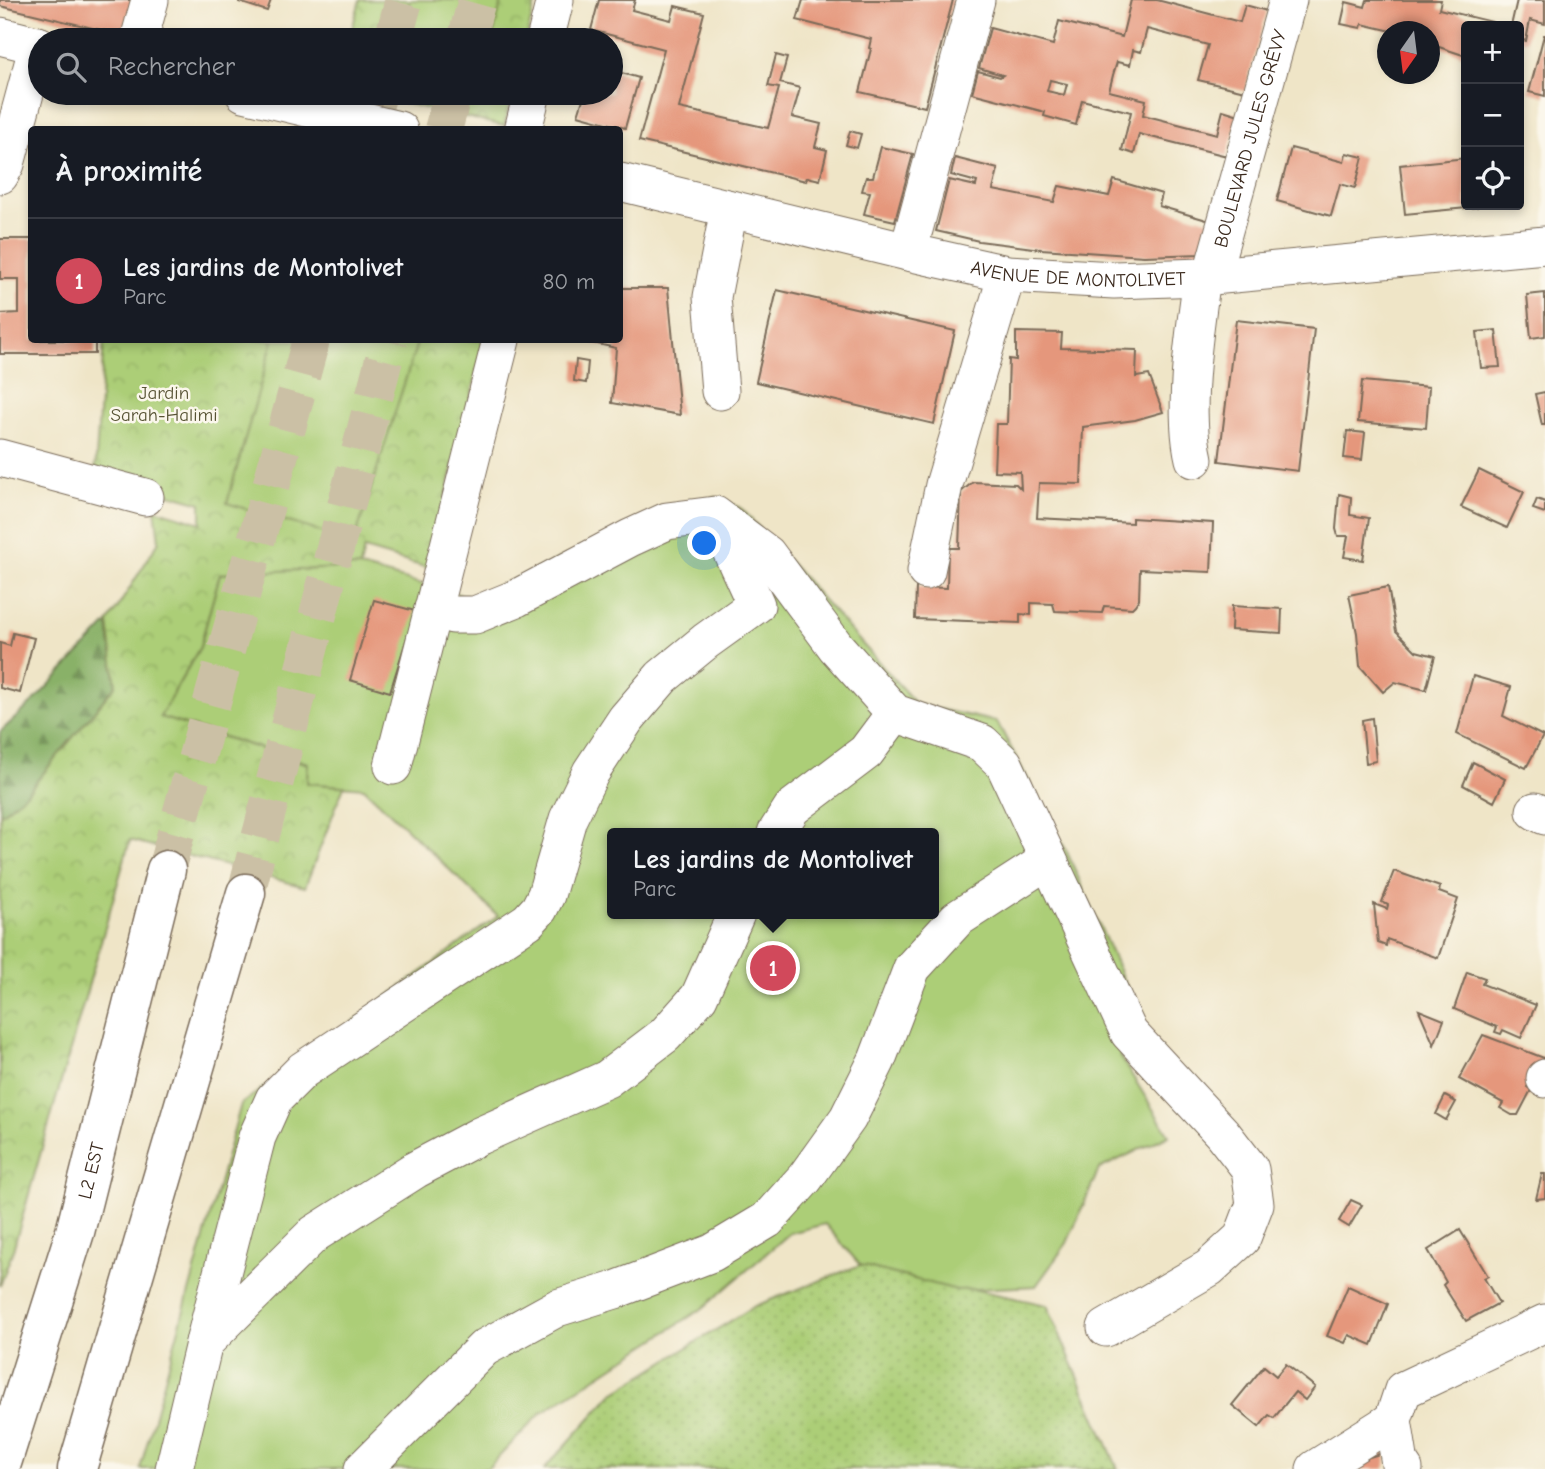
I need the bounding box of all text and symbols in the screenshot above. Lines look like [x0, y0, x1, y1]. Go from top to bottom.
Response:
north arrow [1377, 21, 1440, 84]
map controls [1461, 21, 1524, 210]
button: + [1461, 21, 1524, 84]
street label: BOULEVARD JULES GRÉVY [1210, 26, 1291, 250]
search box [28, 28, 623, 105]
icon: search [52, 48, 90, 86]
text: Rechercher [108, 52, 235, 82]
button: − [1461, 84, 1524, 147]
button: locate [1461, 147, 1524, 210]
text: À proximité [56, 154, 202, 189]
text: Les jardins de Montolivet [123, 253, 403, 283]
street label: AVENUE DE MONTOLIVET [969, 256, 1186, 292]
text: 1 [74, 268, 84, 295]
text: 80 m [542, 268, 595, 295]
text: Parc [123, 283, 166, 310]
park label: Jardin Sarah-Halimi [110, 382, 218, 426]
your location [687, 526, 721, 560]
popup [607, 828, 939, 919]
text: Les jardins de Montolivet [633, 845, 913, 875]
text: Parc [633, 875, 676, 902]
pin: 1 [750, 942, 796, 994]
street label: L2 EST [74, 1140, 109, 1201]

